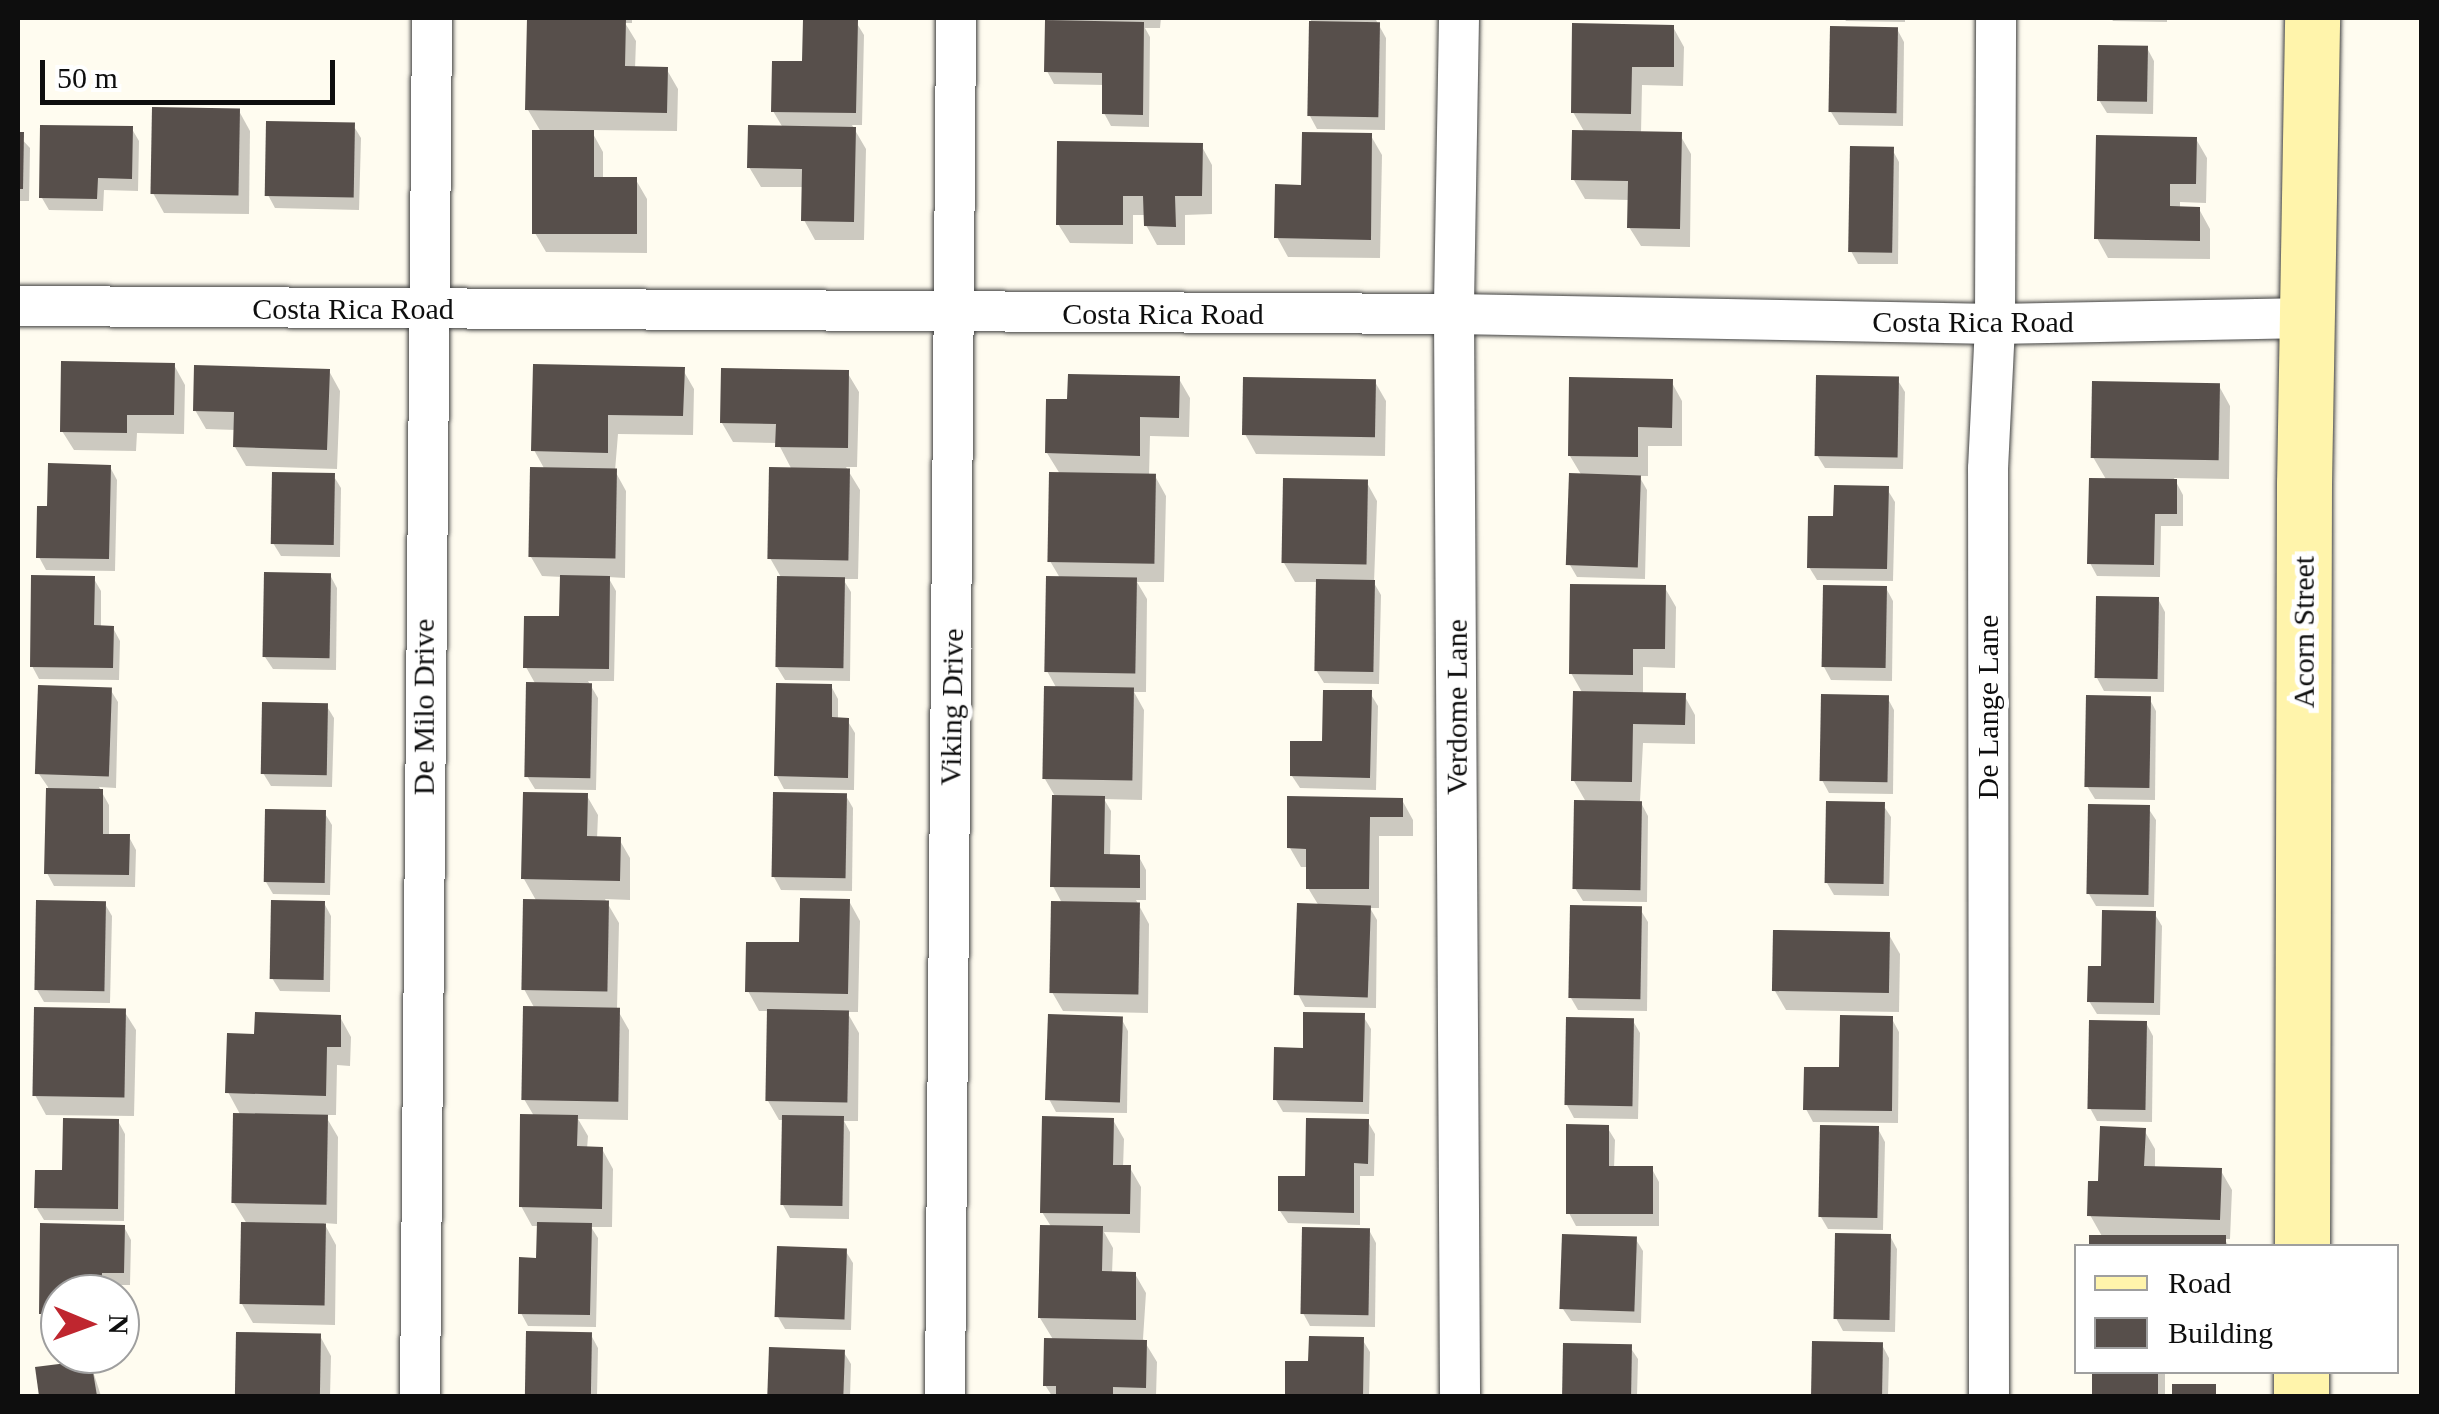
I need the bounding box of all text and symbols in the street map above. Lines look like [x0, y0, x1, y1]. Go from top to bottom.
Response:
scale bar [45, 40, 340, 102]
text: 50 m [57, 61, 118, 94]
street label: Costa Rica Road [252, 291, 454, 327]
street label: Costa Rica Road [1062, 296, 1264, 332]
street label: Costa Rica Road [1872, 304, 2074, 340]
street label: Acorn Street [2286, 556, 2322, 708]
street label: De Lange Lane [1970, 615, 2006, 799]
street label: De Milo Drive [406, 619, 442, 795]
street label: Verdome Lane [1439, 619, 1475, 795]
street label: Viking Drive [933, 628, 971, 786]
legend [2074, 1244, 2399, 1374]
text: Road [2168, 1266, 2231, 1299]
north arrow [40, 1274, 140, 1374]
text: N [103, 1314, 134, 1335]
text: Building [2168, 1316, 2273, 1349]

